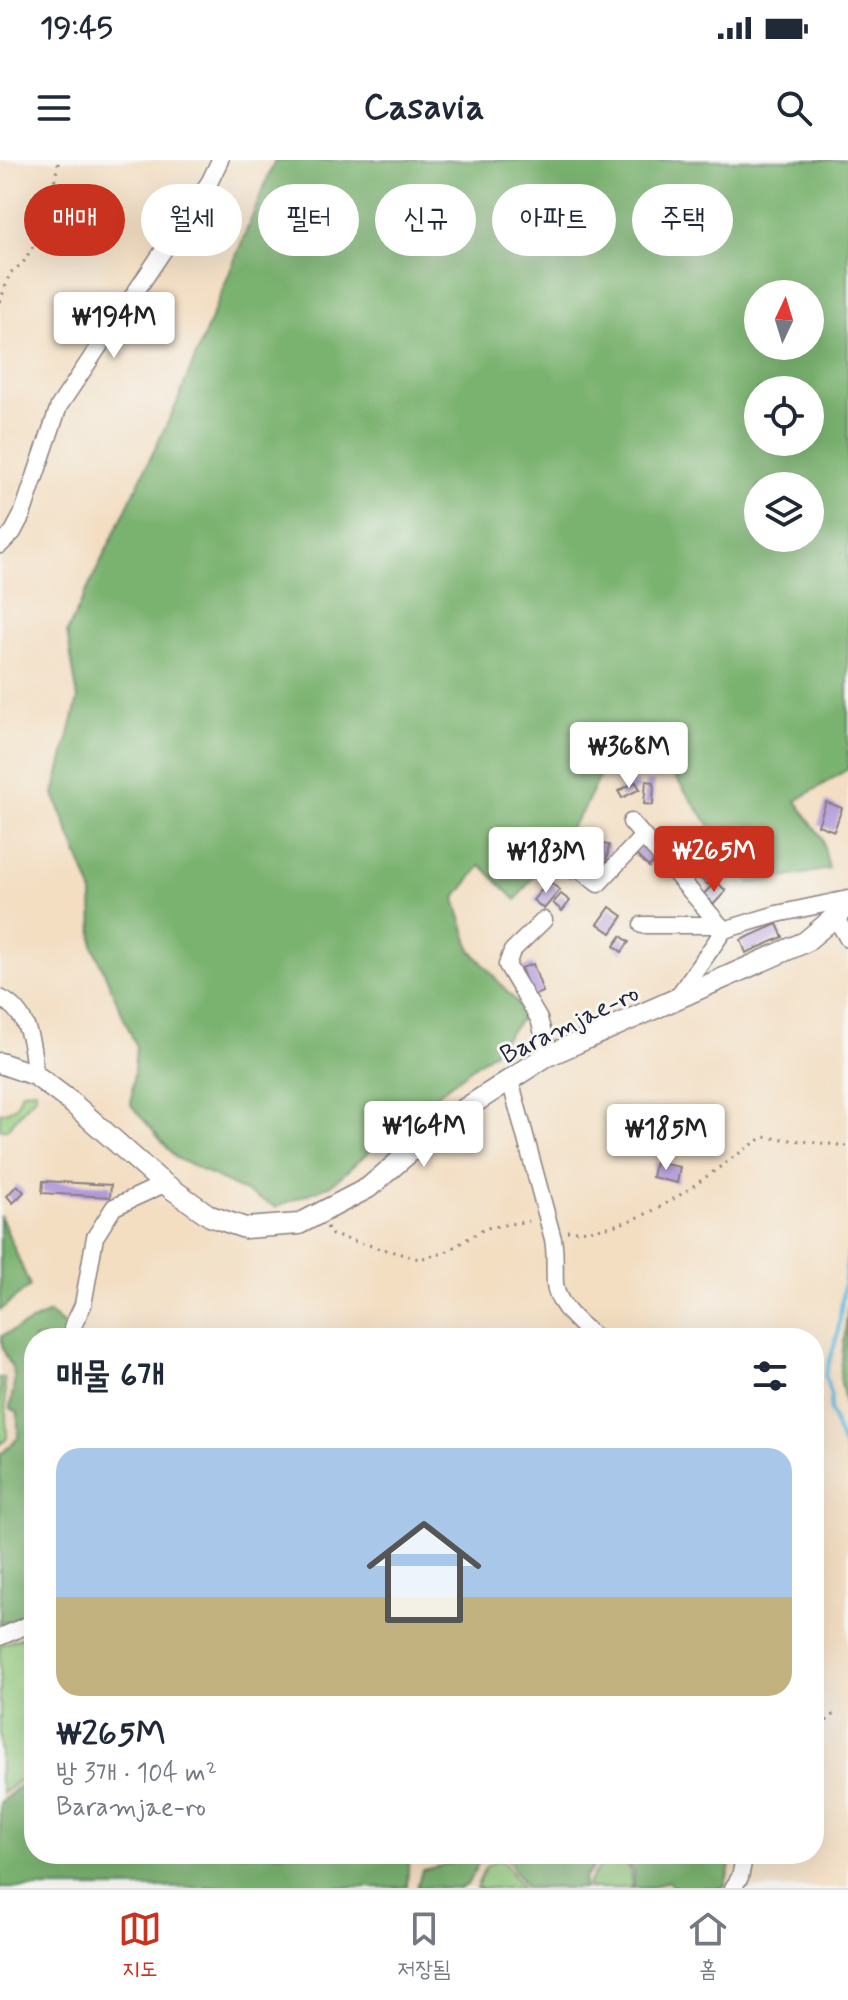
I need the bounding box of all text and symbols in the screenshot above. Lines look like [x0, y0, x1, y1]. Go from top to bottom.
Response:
text: 19:45 [40, 9, 113, 48]
text: Casavia [363, 85, 485, 132]
icon: menu [32, 86, 76, 130]
icon: search [772, 86, 816, 130]
chip: 매매 [24, 184, 125, 256]
chip: 월세 [141, 184, 242, 256]
chip: 필터 [258, 184, 359, 256]
chip: 신규 [375, 184, 476, 256]
chip: 아파트 [492, 184, 616, 256]
chip: 주택 [632, 184, 733, 256]
north arrow [744, 280, 824, 360]
map controls [744, 280, 824, 552]
pin: ₩194M [58, 292, 170, 360]
text: ₩194M [72, 301, 156, 335]
button: locate [744, 376, 824, 456]
button: layers [744, 472, 824, 552]
pin: ₩368M [573, 722, 685, 790]
text: ₩368M [588, 731, 670, 765]
pin: ₩265M [658, 826, 770, 894]
pin: ₩183M [490, 827, 602, 895]
text: ₩265M [672, 835, 756, 869]
text: ₩183M [507, 836, 585, 870]
street label: Baramjae-ro [495, 977, 645, 1073]
pin: ₩164M [368, 1101, 480, 1169]
pin: ₩185M [610, 1104, 722, 1172]
text: ₩164M [382, 1110, 466, 1144]
text: ₩185M [625, 1113, 707, 1147]
text: 매물 6개 [56, 1354, 165, 1399]
icon: filters [748, 1354, 792, 1398]
icon: home [352, 1500, 496, 1644]
text: ₩265M [56, 1712, 166, 1757]
text: 방 3개 · 104 m² [56, 1757, 217, 1791]
text: Baramjae-ro [56, 1791, 206, 1825]
tab: 지도 [118, 1907, 162, 1984]
tab: 저장됨 [397, 1907, 451, 1984]
tab: 홈 [686, 1907, 730, 1984]

